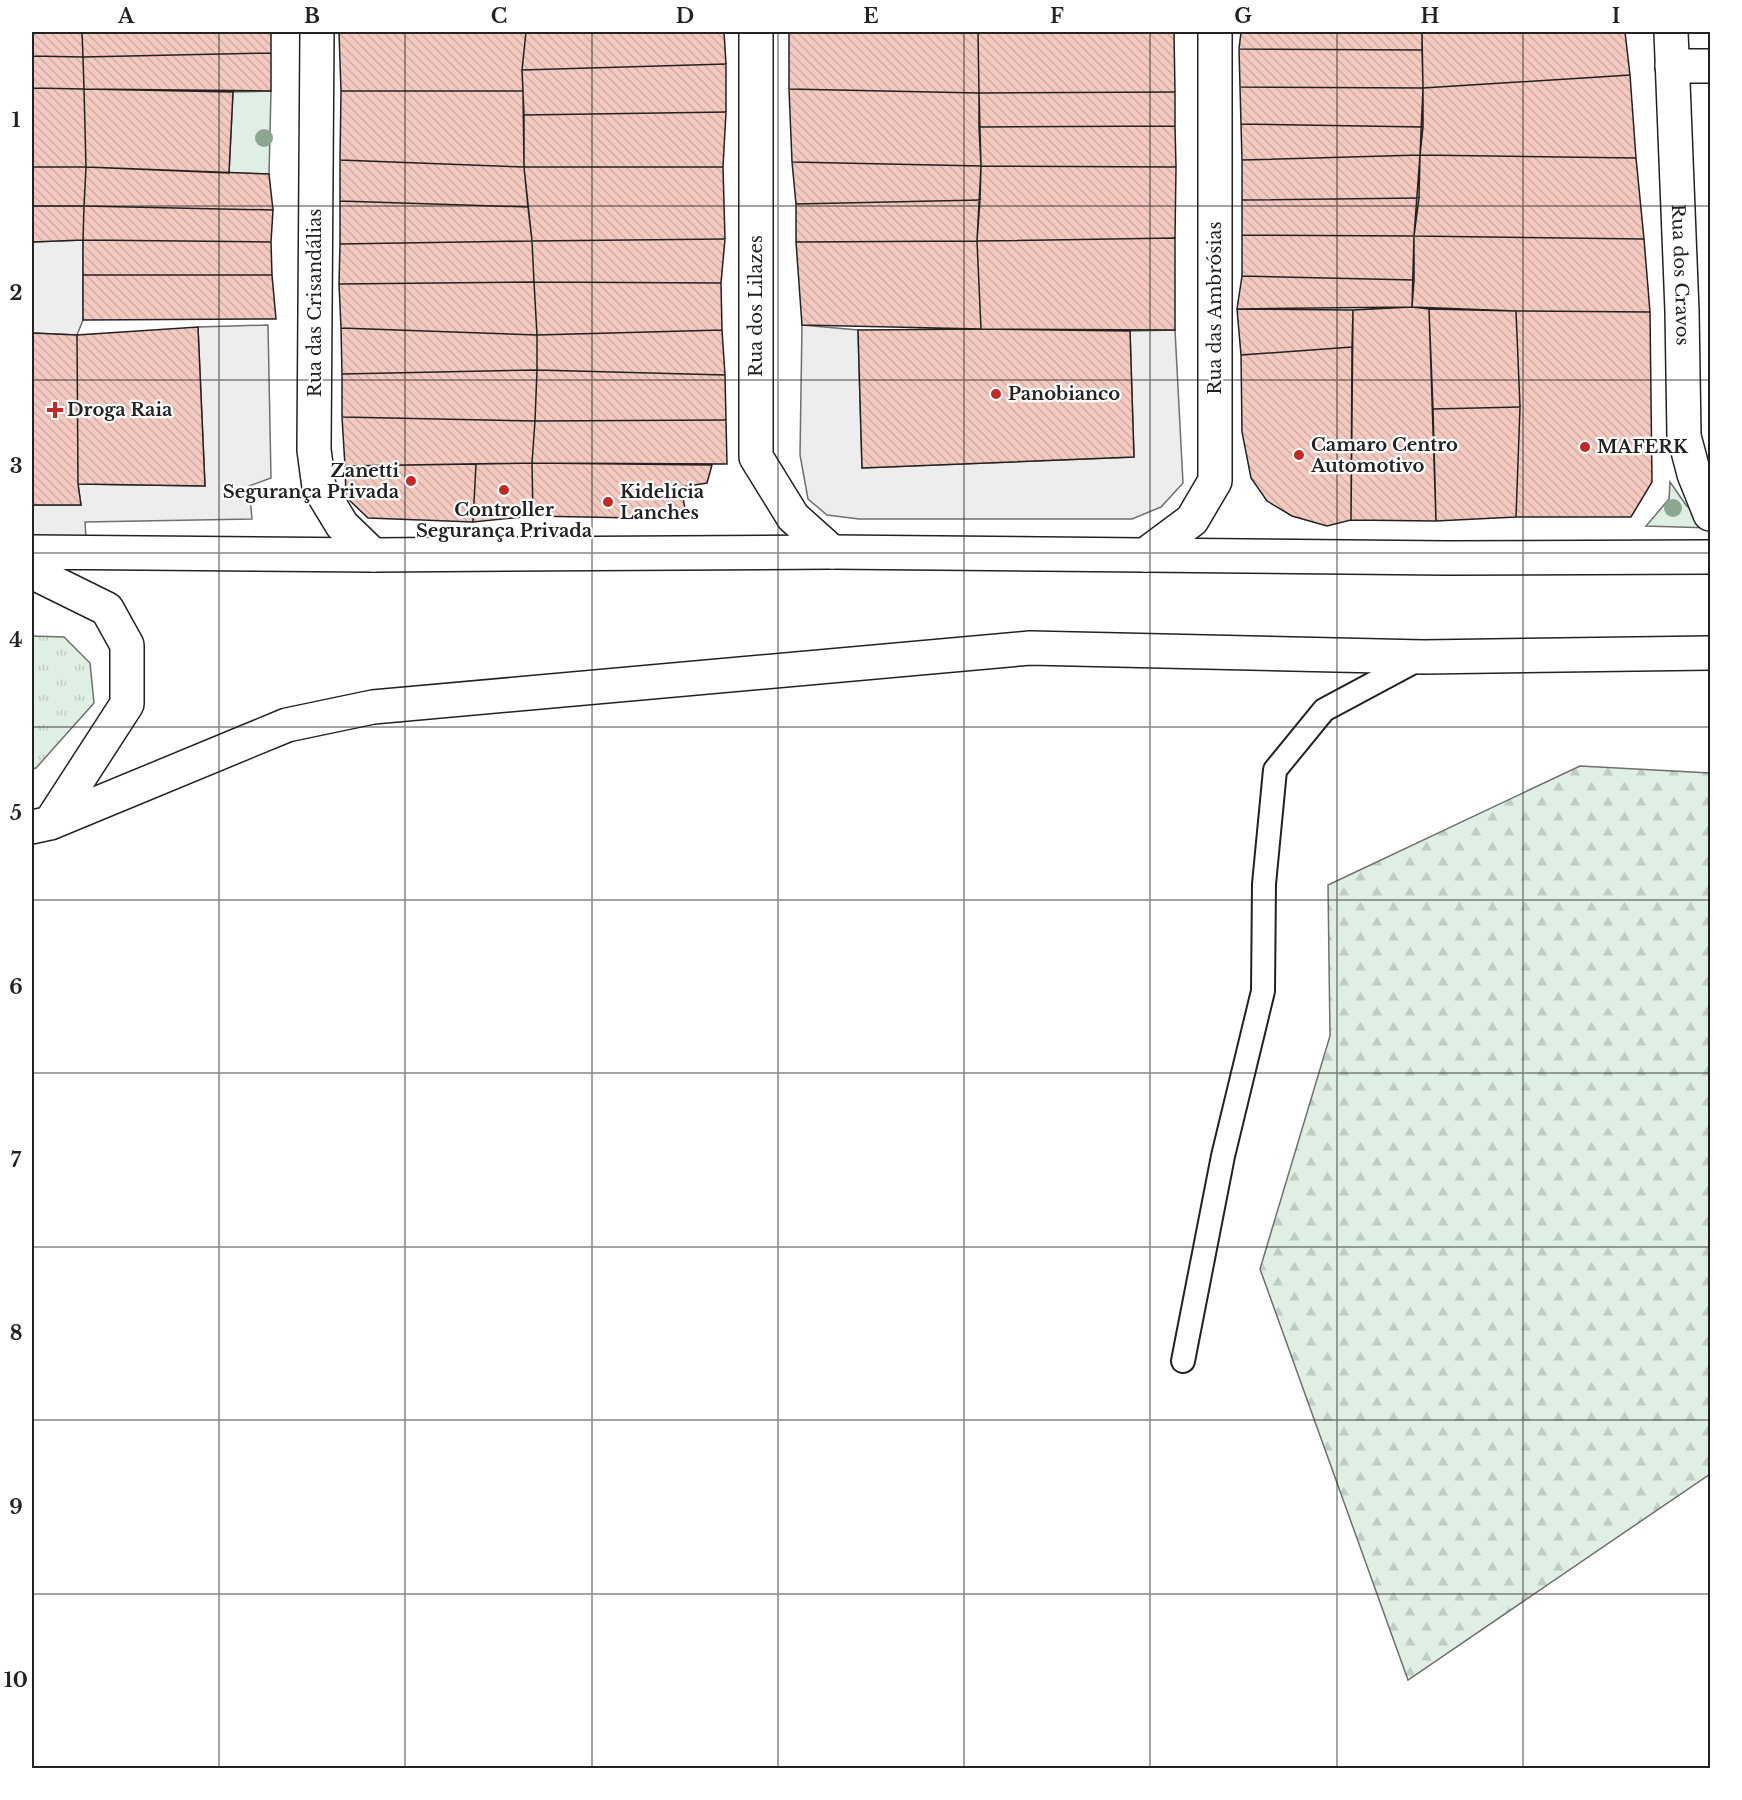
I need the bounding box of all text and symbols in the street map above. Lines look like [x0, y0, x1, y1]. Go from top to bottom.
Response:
text: A [117, 4, 135, 28]
text: B [304, 4, 320, 28]
text: C [491, 4, 507, 28]
text: D [676, 4, 694, 28]
text: E [863, 4, 879, 28]
text: F [1050, 4, 1064, 28]
text: G [1234, 4, 1252, 28]
text: H [1421, 4, 1440, 28]
text: I [1612, 4, 1620, 28]
text: 1 [12, 108, 21, 132]
street label: Rua dos Cravos [1667, 204, 1694, 346]
street label: Rua das Crisandálias [304, 209, 326, 397]
street label: Rua das Ambrósias [1204, 221, 1226, 395]
street label: Rua dos Lilazes [745, 235, 767, 377]
text: 2 [9, 281, 23, 305]
place label: Panobianco [1008, 383, 1120, 405]
marker: Panobianco [989, 387, 1003, 401]
place label: Droga Raia [67, 399, 173, 421]
marker: Droga Raia [48, 403, 62, 417]
place label: Camaro Centro Automotivo [1310, 434, 1458, 477]
place label: MAFERK [1597, 436, 1689, 458]
marker: MAFERK [1578, 440, 1592, 454]
marker: Camaro Centro Automotivo [1292, 448, 1306, 462]
text: 3 [10, 454, 22, 478]
place label: Zanetti Segurança Privada [223, 460, 400, 503]
marker: Zanetti Segurança Privada [404, 474, 418, 488]
place label: Kidelícia Lanches [620, 481, 705, 524]
marker: Controller Segurança Privada [497, 483, 511, 497]
marker: Kidelícia Lanches [601, 495, 615, 509]
place label: Controller Segurança Privada [416, 499, 593, 542]
text: 4 [9, 628, 23, 652]
text: 5 [10, 801, 22, 825]
text: 6 [9, 975, 23, 999]
text: 7 [11, 1148, 22, 1172]
text: 8 [10, 1321, 22, 1345]
text: 9 [9, 1495, 23, 1519]
text: 10 [4, 1668, 28, 1692]

